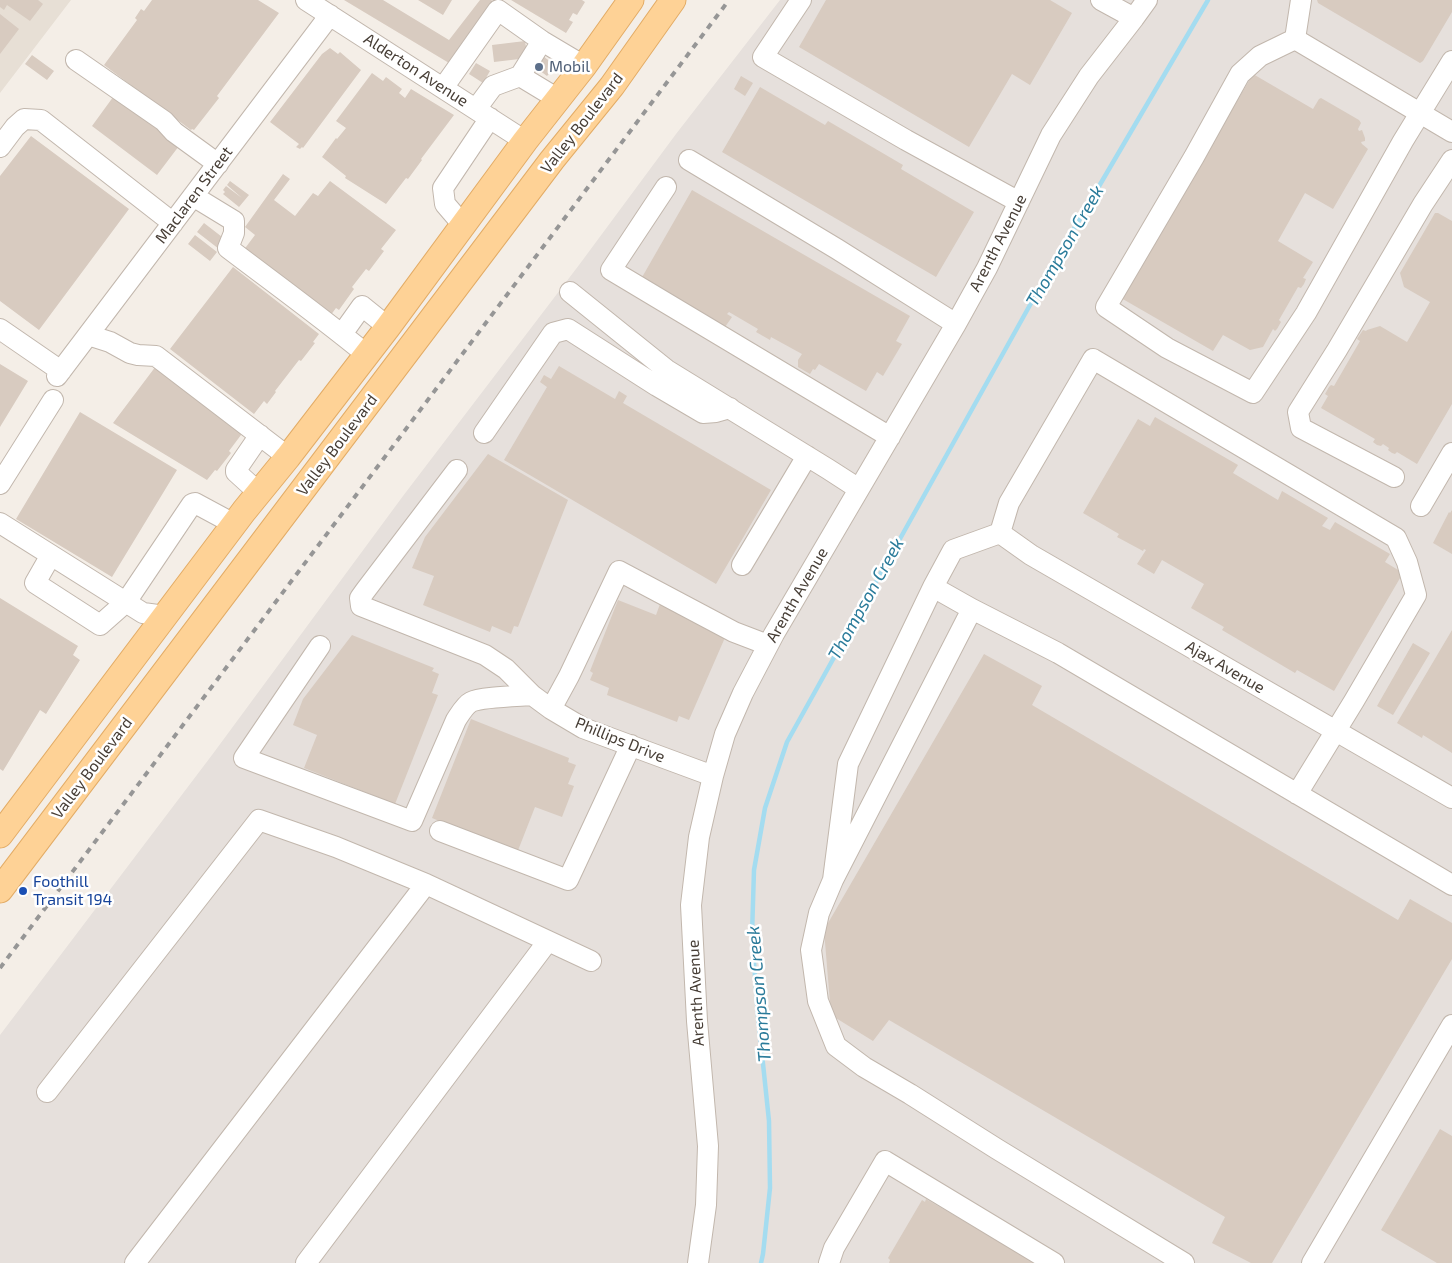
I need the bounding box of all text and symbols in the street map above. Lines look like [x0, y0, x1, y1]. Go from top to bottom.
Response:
street label: Alderton Avenue [360, 29, 472, 111]
place label: Mobil [549, 57, 590, 77]
marker: Mobil [533, 61, 545, 73]
street label: Valley Boulevard [537, 69, 627, 177]
street label: Maclaren Street [151, 143, 237, 247]
water label: Thompson Creek [1022, 181, 1108, 311]
street label: Arenth Avenue [965, 191, 1031, 295]
street label: Valley Boulevard [293, 390, 381, 500]
water label: Thompson Creek [823, 534, 909, 664]
street label: Arenth Avenue [762, 544, 832, 646]
street label: Ajax Avenue [1182, 637, 1268, 697]
street label: Valley Boulevard [48, 713, 136, 823]
street label: Phillips Drive [572, 713, 668, 767]
place label: Foothill Transit 194 [33, 872, 112, 910]
marker: Foothill Transit 194 [17, 885, 29, 897]
water label: Thompson Creek [742, 925, 776, 1063]
street label: Arenth Avenue [684, 939, 708, 1047]

